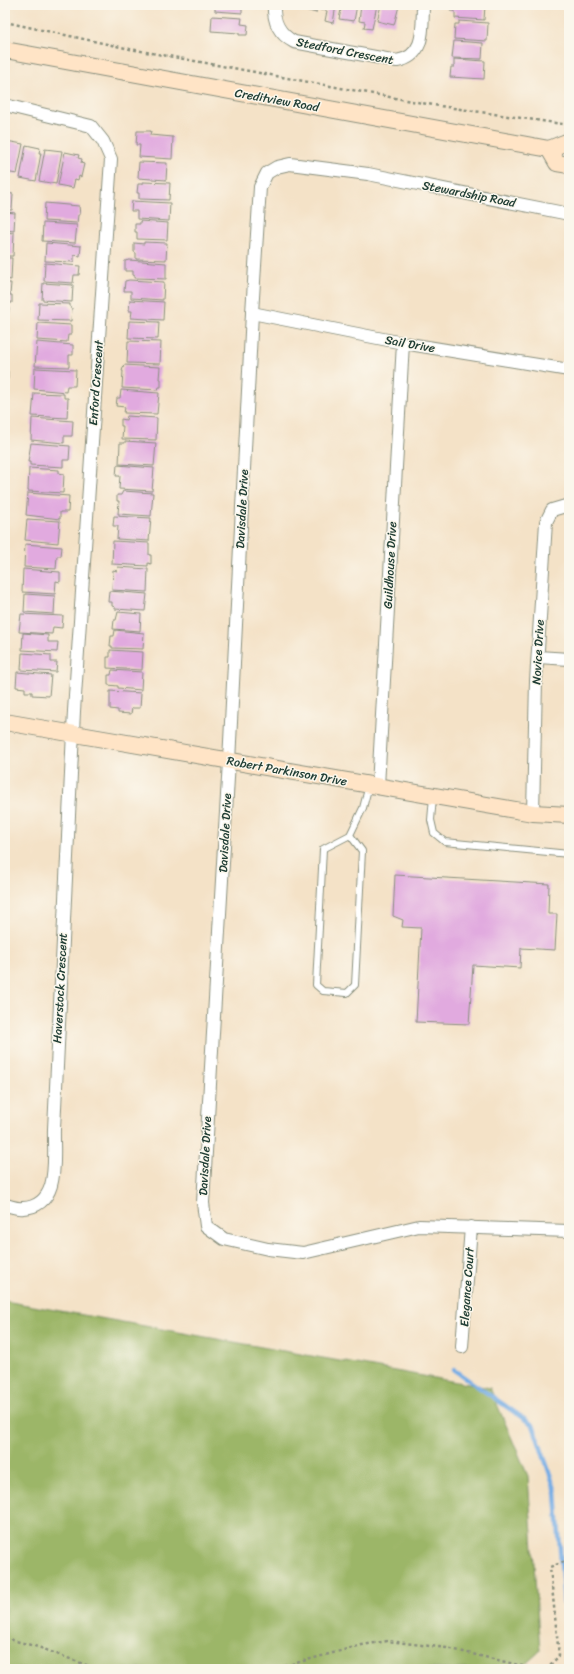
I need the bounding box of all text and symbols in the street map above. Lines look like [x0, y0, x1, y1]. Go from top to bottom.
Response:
street label: Stedford Crescent [295, 31, 395, 71]
street label: Creditview Road [233, 82, 322, 118]
street label: Stewardship Road [420, 174, 518, 214]
street label: Sail Drive [383, 329, 437, 359]
street label: Enford Crescent [82, 338, 110, 426]
street label: Davisdale Drive [229, 469, 255, 549]
street label: Guildhouse Drive [377, 521, 403, 609]
street label: Novice Drive [525, 619, 551, 685]
street label: Robert Parkinson Drive [225, 750, 349, 792]
street label: Davisdale Drive [212, 793, 238, 873]
street label: Haverstock Crescent [46, 932, 74, 1044]
street label: Davisdale Drive [192, 1116, 218, 1196]
street label: Elegance Court [453, 1245, 481, 1327]

